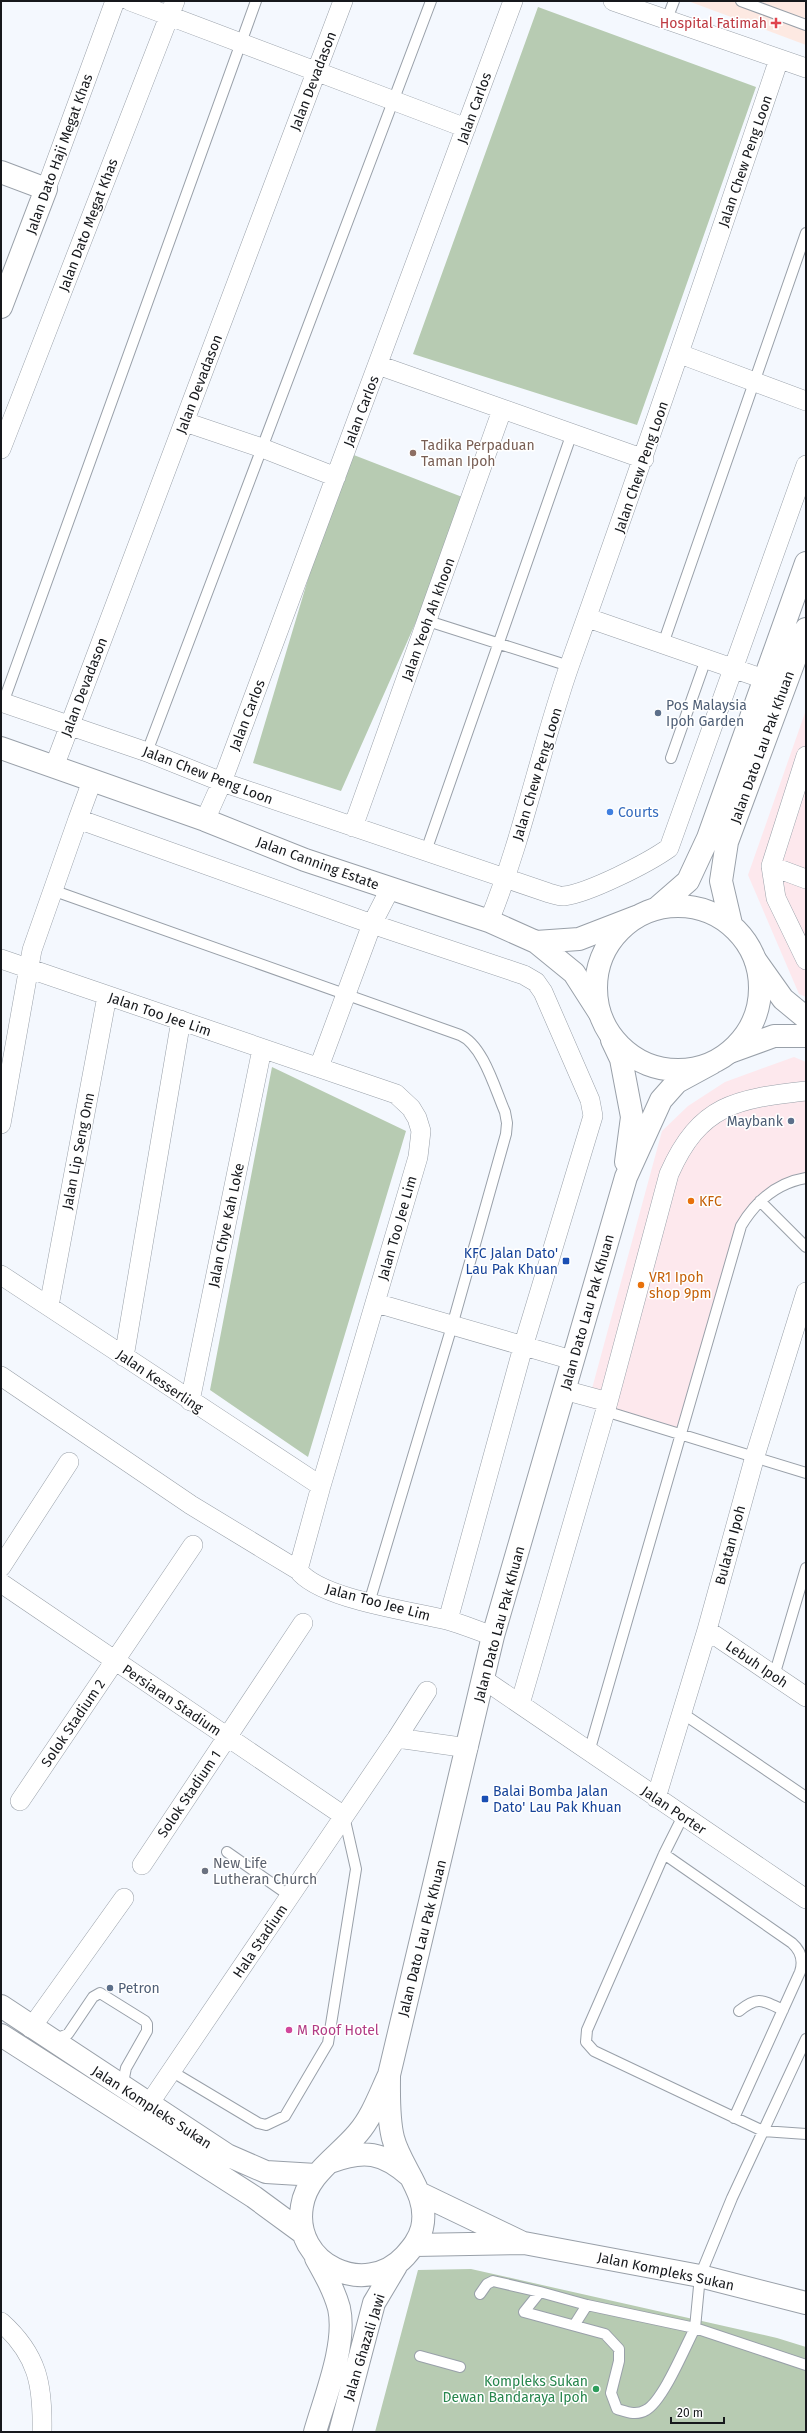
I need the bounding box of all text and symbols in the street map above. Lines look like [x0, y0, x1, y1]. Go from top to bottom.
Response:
place label: Hospital Fatimah [660, 15, 767, 32]
marker: Hospital Fatimah [770, 17, 782, 29]
street label: Jalan Devadason [287, 29, 340, 133]
street label: Jalan Carlos [454, 70, 495, 146]
street label: Jalan Dato Haji Megat Khas [22, 71, 97, 237]
street label: Jalan Chew Peng Loon [715, 93, 776, 229]
street label: Jalan Dato Megat Khas [55, 156, 122, 294]
street label: Jalan Devadason [173, 332, 226, 436]
street label: Jalan Carlos [340, 373, 383, 449]
street label: Jalan Chew Peng Loon [611, 399, 672, 535]
place label: Tadika Perpaduan Taman Ipoh [421, 437, 535, 470]
marker: Tadika Perpaduan Taman Ipoh [408, 448, 418, 458]
street label: Jalan Yeoh Ah khoon [398, 555, 459, 683]
street label: Jalan Devadason [58, 635, 111, 739]
street label: Jalan Dato Lau Pak Khuan [727, 669, 798, 826]
street label: Jalan Carlos [226, 677, 269, 753]
place label: Pos Malaysia Ipoh Garden [666, 697, 747, 730]
street label: Jalan Chew Peng Loon [509, 706, 566, 843]
marker: Pos Malaysia Ipoh Garden [653, 708, 663, 718]
street label: Jalan Chew Peng Loon [140, 743, 275, 808]
place label: Courts [618, 804, 659, 821]
marker: Courts [605, 807, 615, 817]
street label: Jalan Canning Estate [254, 833, 381, 894]
street label: Jalan Too Jee Lim [106, 989, 214, 1040]
street label: Jalan Lip Seng Onn [59, 1091, 98, 1211]
place label: Maybank [727, 1113, 784, 1130]
marker: Maybank [786, 1116, 796, 1126]
street label: Jalan Chye Kah Loke [205, 1161, 248, 1289]
street label: Jalan Too Jee Lim [374, 1174, 421, 1282]
place label: KFC [699, 1193, 722, 1210]
marker: KFC [686, 1196, 696, 1206]
street label: Jalan Dato Lau Pak Khuan [557, 1232, 618, 1392]
place label: KFC Jalan Dato' Lau Pak Khuan [464, 1245, 558, 1278]
marker: KFC Jalan Dato' Lau Pak Khuan [561, 1256, 571, 1266]
place label: VR1 Ipoh shop 9pm [649, 1269, 712, 1302]
marker: VR1 Ipoh shop 9pm [636, 1280, 646, 1290]
street label: Jalan Kesserling [113, 1346, 207, 1417]
street label: Bulatan Ipoh [712, 1504, 749, 1587]
street label: Jalan Dato Lau Pak Khuan [470, 1544, 529, 1704]
street label: Jalan Too Jee Lim [324, 1580, 432, 1625]
street label: Lebuh Ipoh [722, 1637, 791, 1691]
street label: Persiaran Stadium [119, 1661, 224, 1740]
street label: Solok Stadium 2 [38, 1676, 109, 1770]
street label: Solok Stadium 1 [154, 1748, 225, 1841]
place label: Balai Bomba Jalan Dato' Lau Pak Khuan [493, 1783, 622, 1816]
street label: Jalan Porter [638, 1783, 710, 1839]
marker: Balai Bomba Jalan Dato' Lau Pak Khuan [480, 1794, 490, 1804]
place label: New Life Lutheran Church [213, 1855, 317, 1888]
street label: Jalan Dato Lau Pak Khuan [395, 1858, 450, 2018]
marker: New Life Lutheran Church [200, 1866, 210, 1876]
street label: Hala Stadium [230, 1901, 291, 1981]
place label: Petron [118, 1980, 160, 1997]
marker: Petron [105, 1983, 115, 1993]
place label: M Roof Hotel [297, 2022, 379, 2039]
marker: M Roof Hotel [284, 2025, 294, 2035]
street label: Jalan Kompleks Sukan [89, 2062, 215, 2153]
street label: Jalan Kompleks Sukan [596, 2249, 736, 2294]
street label: Jalan Ghazali Jawi [340, 2292, 389, 2403]
place label: Kompleks Sukan Dewan Bandaraya Ipoh [442, 2373, 588, 2406]
marker: Kompleks Sukan Dewan Bandaraya Ipoh [591, 2384, 601, 2394]
scale bar [671, 2399, 724, 2425]
text: 20 m [677, 2406, 703, 2420]

